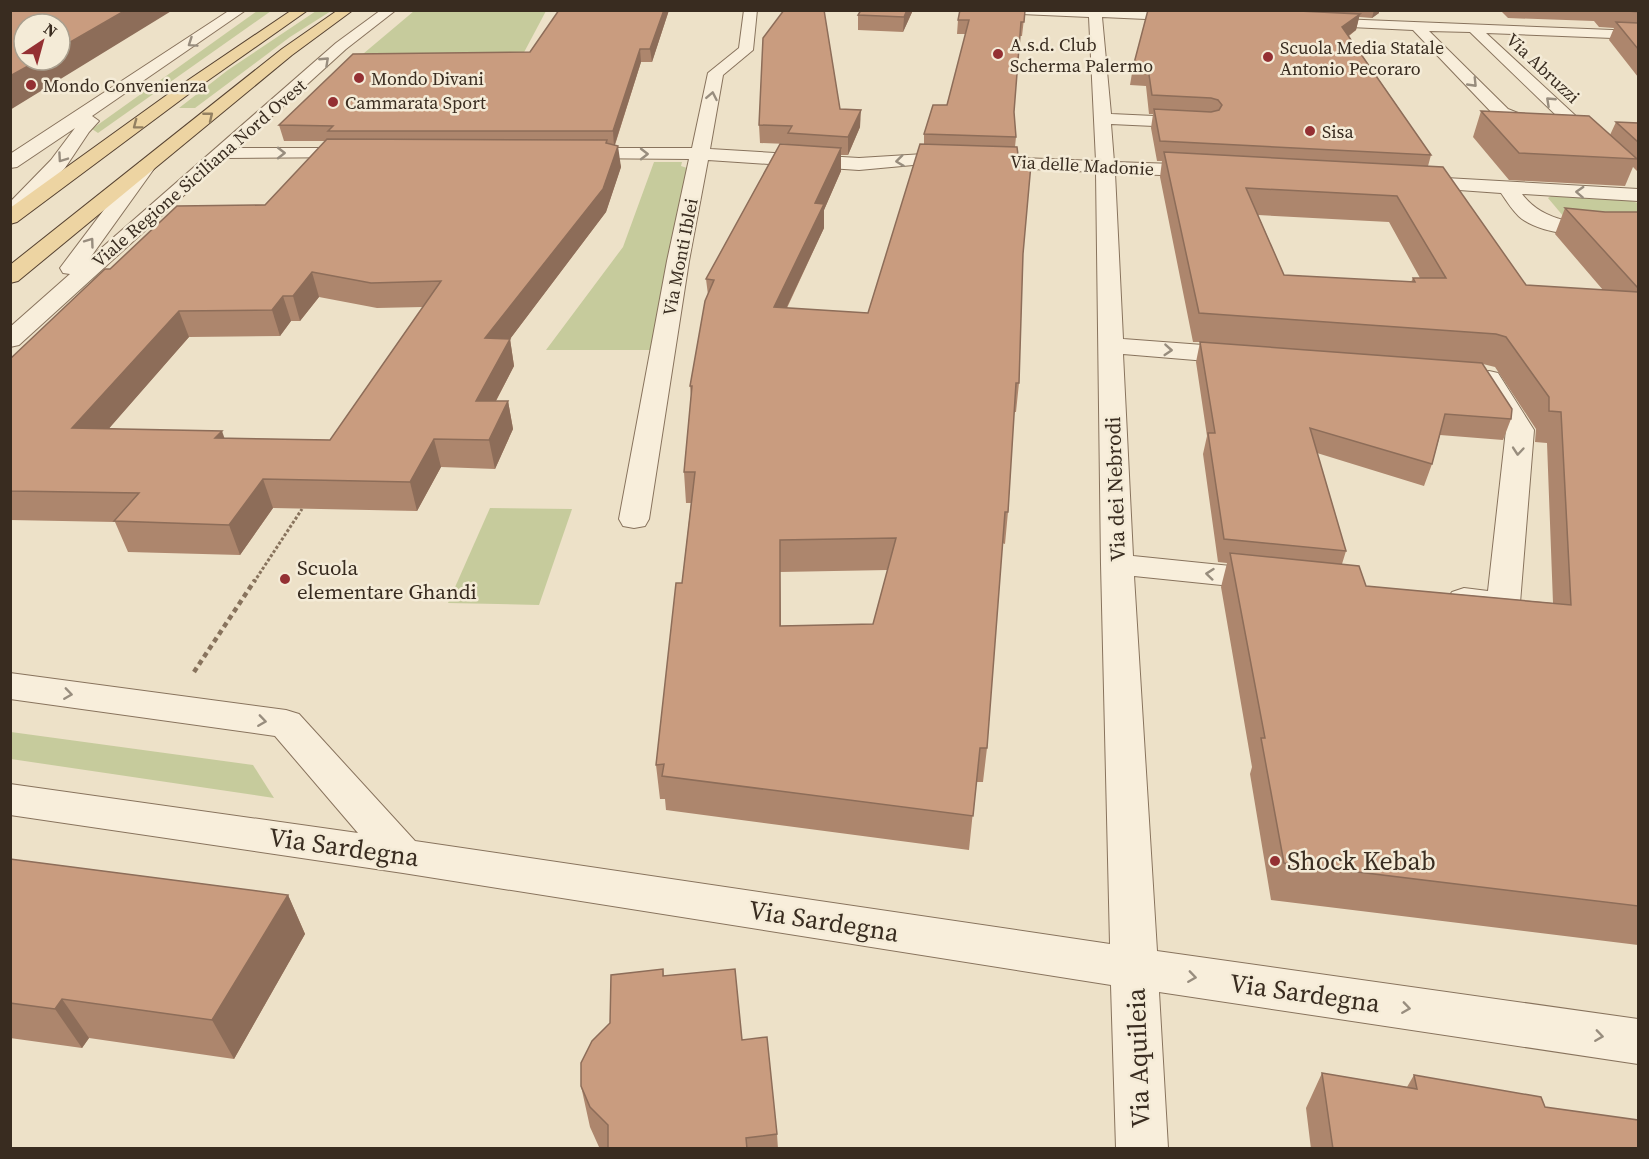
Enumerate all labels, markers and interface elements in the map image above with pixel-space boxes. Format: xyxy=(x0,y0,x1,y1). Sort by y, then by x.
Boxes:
north arrow xyxy=(12,12,72,72)
text: N xyxy=(40,18,62,42)
street label: Via Abruzzi xyxy=(1501,27,1585,109)
place label: A.s.d. Club Scherma Palermo xyxy=(1010,32,1153,78)
place label: Scuola Media Statale Antonio Pecoraro xyxy=(1280,35,1444,81)
one-way arrow xyxy=(187,36,198,47)
marker: A.s.d. Club Scherma Palermo xyxy=(991,47,1005,61)
marker: Scuola Media Statale Antonio Pecoraro xyxy=(1261,50,1275,64)
one-way arrow xyxy=(318,57,329,68)
place label: Mondo Divani xyxy=(371,66,484,91)
marker: Mondo Divani xyxy=(352,71,366,85)
place label: Mondo Convenienza xyxy=(43,73,208,98)
street label: Viale Regione Siciliana Nord Ovest xyxy=(87,73,312,273)
one-way arrow xyxy=(1465,76,1476,87)
marker: Mondo Convenienza xyxy=(24,78,38,92)
place label: Cammarata Sport xyxy=(345,90,486,115)
one-way arrow xyxy=(705,92,718,102)
marker: Cammarata Sport xyxy=(326,95,340,109)
one-way arrow xyxy=(1547,97,1557,108)
one-way arrow xyxy=(202,112,213,123)
one-way arrow xyxy=(132,117,143,128)
place label: Sisa xyxy=(1322,119,1354,144)
marker: Sisa xyxy=(1303,124,1317,138)
one-way arrow xyxy=(276,147,285,159)
one-way arrow xyxy=(639,148,648,160)
street label: Via delle Madonie xyxy=(1009,149,1155,181)
one-way arrow xyxy=(58,152,69,163)
one-way arrow xyxy=(895,154,905,166)
one-way arrow xyxy=(1576,186,1585,199)
street label: Via Monti Iblei xyxy=(656,196,704,318)
one-way arrow xyxy=(83,237,94,248)
one-way arrow xyxy=(1164,344,1173,357)
street label: Via dei Nebrodi xyxy=(1098,416,1132,562)
one-way arrow xyxy=(1512,447,1525,456)
place label: Scuola elementare Ghandi xyxy=(297,553,477,606)
one-way arrow xyxy=(1206,568,1215,581)
marker: Scuola elementare Ghandi xyxy=(278,572,292,586)
one-way arrow xyxy=(64,688,73,700)
one-way arrow xyxy=(257,714,266,726)
street label: Via Sardegna xyxy=(267,819,422,875)
place label: Shock Kebab xyxy=(1287,843,1436,879)
marker: Shock Kebab xyxy=(1268,854,1282,868)
street label: Via Sardegna xyxy=(746,891,902,951)
street label: Via Sardegna xyxy=(1228,965,1383,1021)
one-way arrow xyxy=(1187,970,1196,982)
street label: Via Aquileia xyxy=(1118,987,1158,1129)
one-way arrow xyxy=(1401,1001,1410,1013)
one-way arrow xyxy=(1594,1030,1603,1042)

